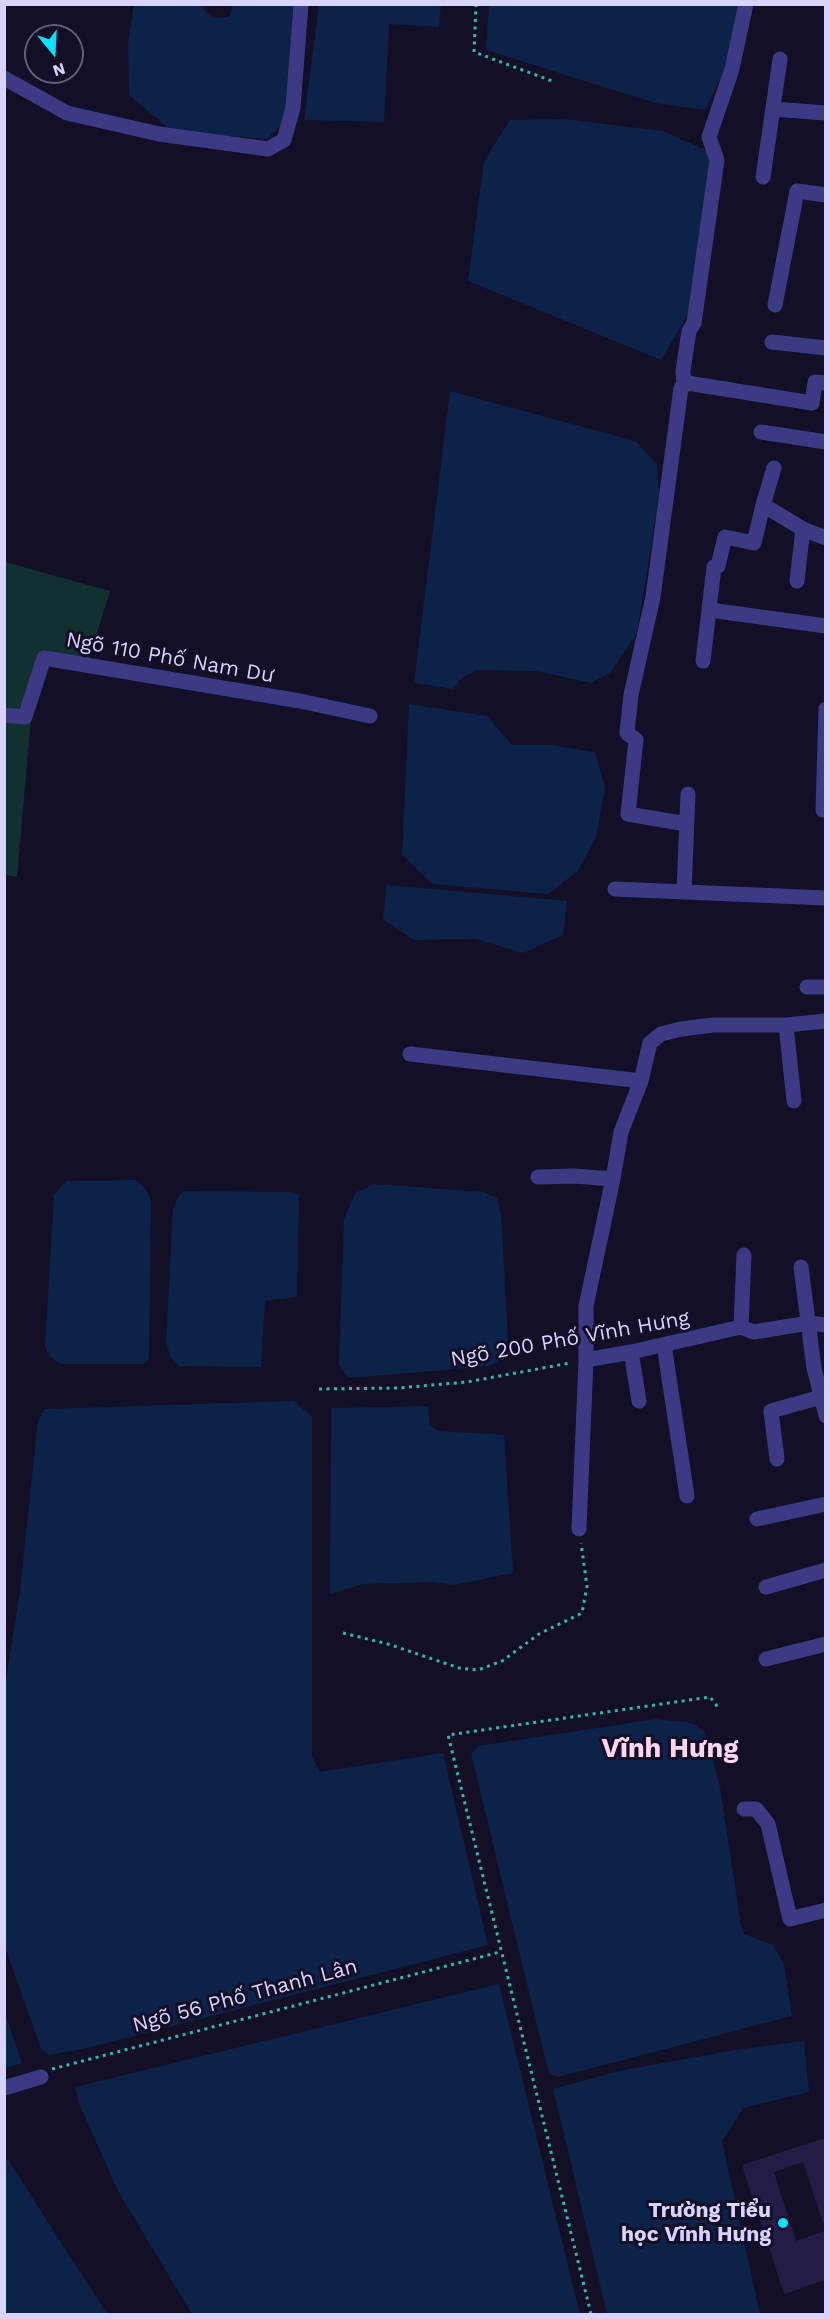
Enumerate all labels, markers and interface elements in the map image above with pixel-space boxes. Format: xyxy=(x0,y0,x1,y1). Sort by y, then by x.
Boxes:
north arrow xyxy=(24,24,84,84)
text: N xyxy=(51,59,68,81)
street label: Ngõ 110 Phố Nam Dư xyxy=(64,627,276,689)
street label: Ngõ 200 Phố Vĩnh Hưng xyxy=(449,1306,691,1372)
district label: Vĩnh Hưng xyxy=(602,1733,738,1765)
street label: Ngõ 56 Phố Thanh Lân xyxy=(130,1954,360,2038)
place label: Trường Tiểu học Vĩnh Hưng xyxy=(621,2198,771,2248)
marker: Trường Tiểu học Vĩnh Hưng xyxy=(776,2216,790,2230)

